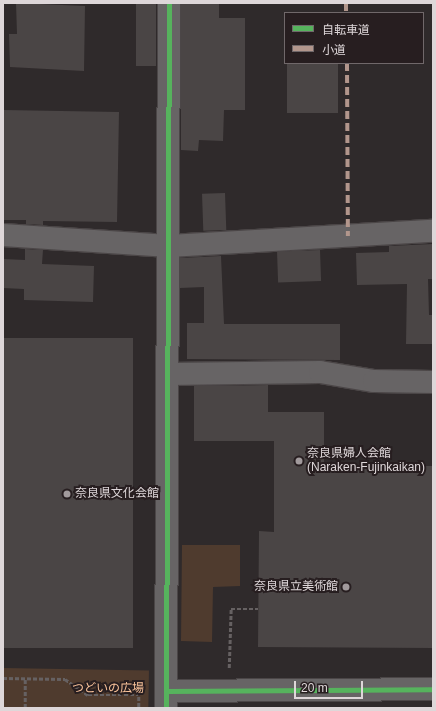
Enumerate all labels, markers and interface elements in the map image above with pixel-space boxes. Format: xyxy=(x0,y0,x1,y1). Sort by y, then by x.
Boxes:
legend xyxy=(284,12,424,64)
text: 自転車道 xyxy=(322,23,370,37)
text: 小道 xyxy=(322,43,346,57)
place label: 奈良県婦人会館 (Naraken-Fujinkaikan) xyxy=(307,447,425,475)
marker: 奈良県婦人会館 (Naraken-Fujinkaikan) xyxy=(294,456,304,466)
place label: 奈良県文化会館 xyxy=(75,487,159,501)
marker: 奈良県文化会館 xyxy=(62,489,72,499)
place label: 奈良県立美術館 xyxy=(254,580,338,594)
marker: 奈良県立美術館 xyxy=(341,582,351,592)
scale bar xyxy=(296,673,365,699)
text: 20 m xyxy=(301,681,328,695)
park label: つどいの広場 xyxy=(72,682,144,696)

